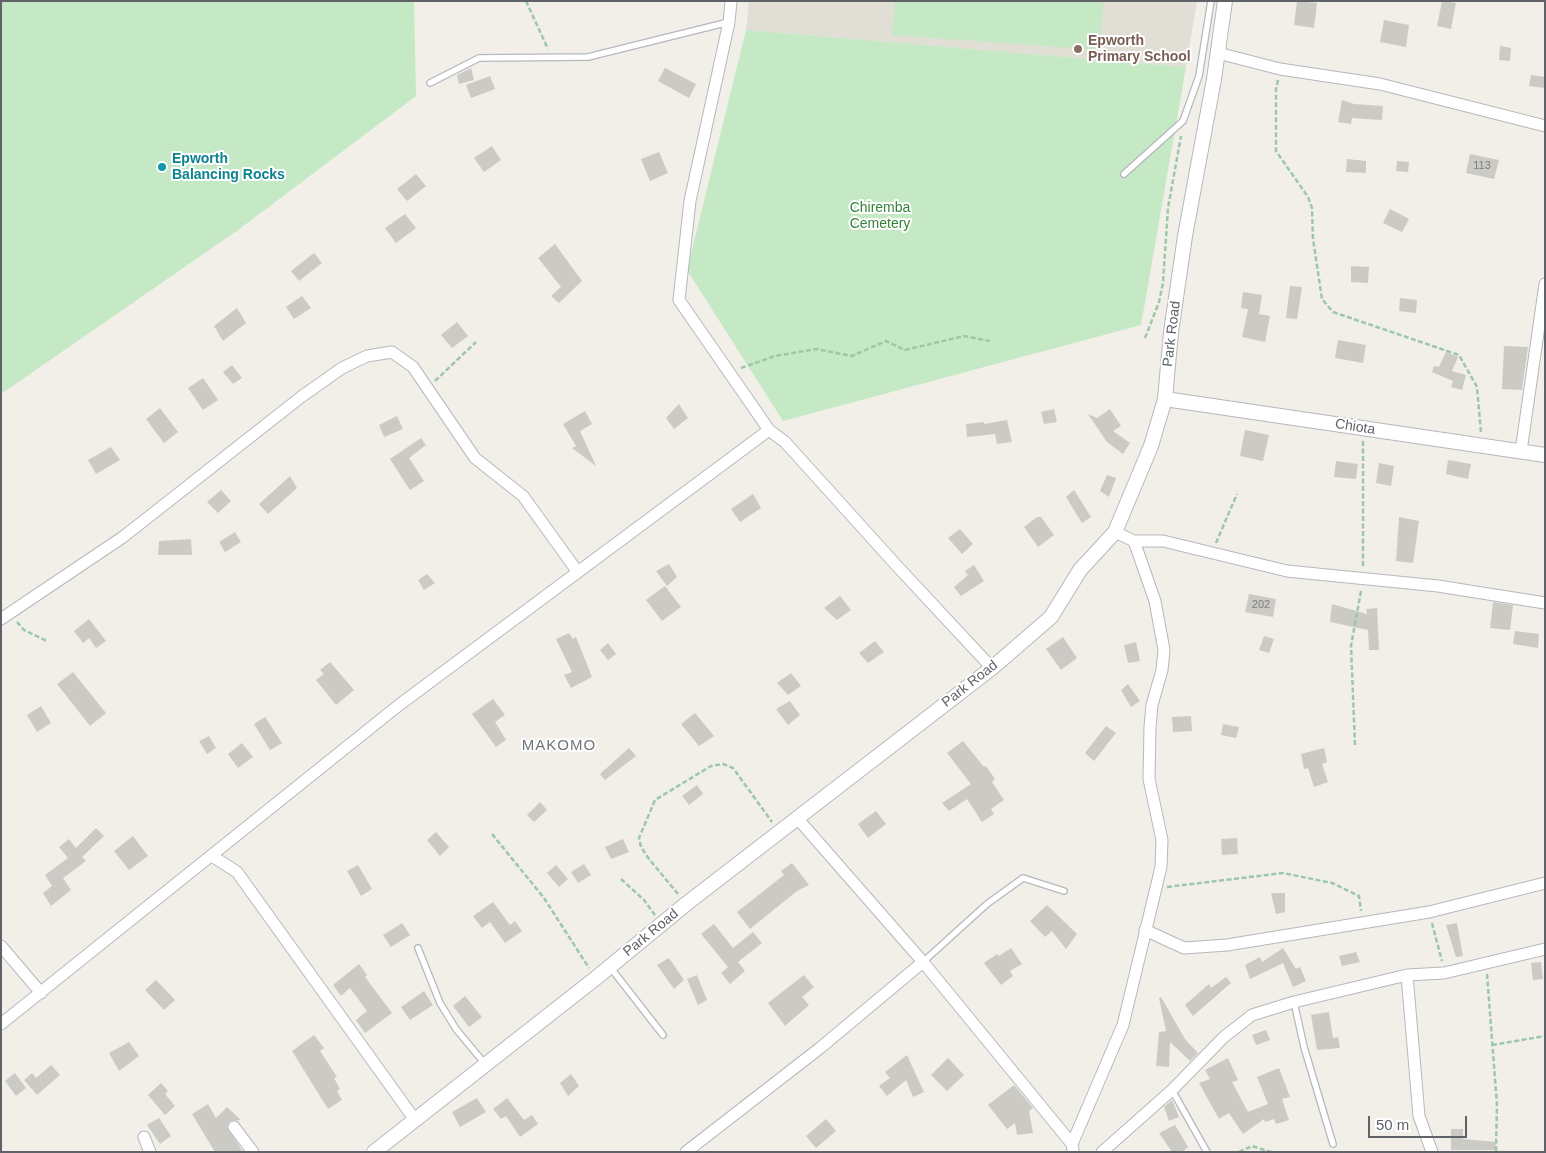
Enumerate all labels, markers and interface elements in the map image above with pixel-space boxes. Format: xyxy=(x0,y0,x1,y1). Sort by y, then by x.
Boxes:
place label: Epworth Primary School xyxy=(1088,33,1191,65)
marker: Epworth Primary School xyxy=(1072,43,1084,55)
place label: Epworth Balancing Rocks xyxy=(172,151,285,184)
house number: 113 xyxy=(1473,159,1491,173)
marker: Epworth Balancing Rocks xyxy=(156,161,168,173)
park label: Chiremba Cemetery xyxy=(850,200,910,232)
street label: Park Road xyxy=(1160,300,1184,368)
street label: Chiota xyxy=(1334,416,1376,438)
house number: 202 xyxy=(1252,598,1270,612)
street label: Park Road xyxy=(939,657,1001,711)
district label: MAKOMO xyxy=(521,737,597,755)
street label: Park Road xyxy=(620,906,682,960)
scale bar xyxy=(1371,1106,1470,1138)
text: 50 m xyxy=(1376,1116,1409,1133)

